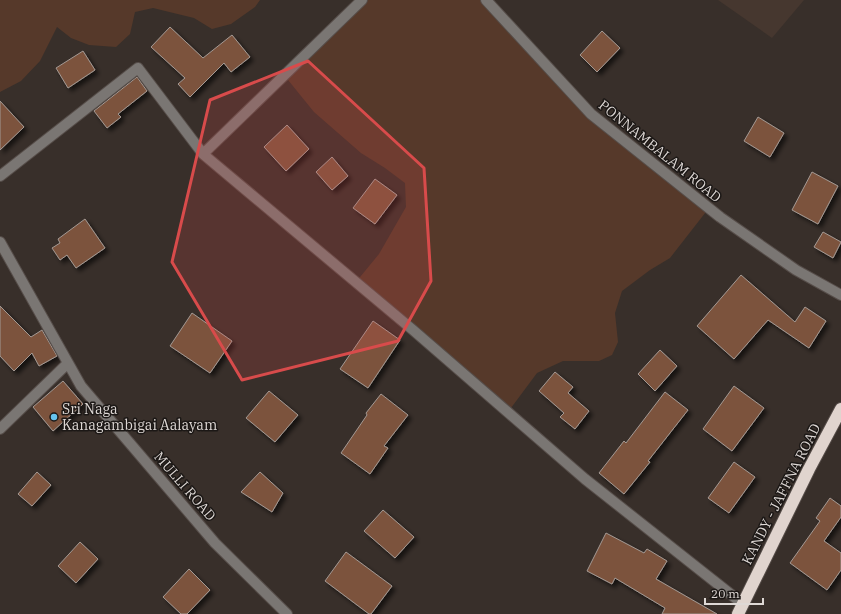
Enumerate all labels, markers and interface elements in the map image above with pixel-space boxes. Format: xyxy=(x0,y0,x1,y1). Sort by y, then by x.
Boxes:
street label: PONNAMBALAM ROAD xyxy=(595,96,725,206)
place label: Sri Naga Kanagambigai Aalayam xyxy=(62,400,217,434)
marker: Sri Naga Kanagambigai Aalayam xyxy=(49,412,59,422)
street label: KANDY - JAFFNA ROAD xyxy=(738,420,824,568)
street label: MULLI ROAD xyxy=(150,448,220,524)
scale bar xyxy=(705,580,763,606)
text: 20 m xyxy=(711,586,740,601)

